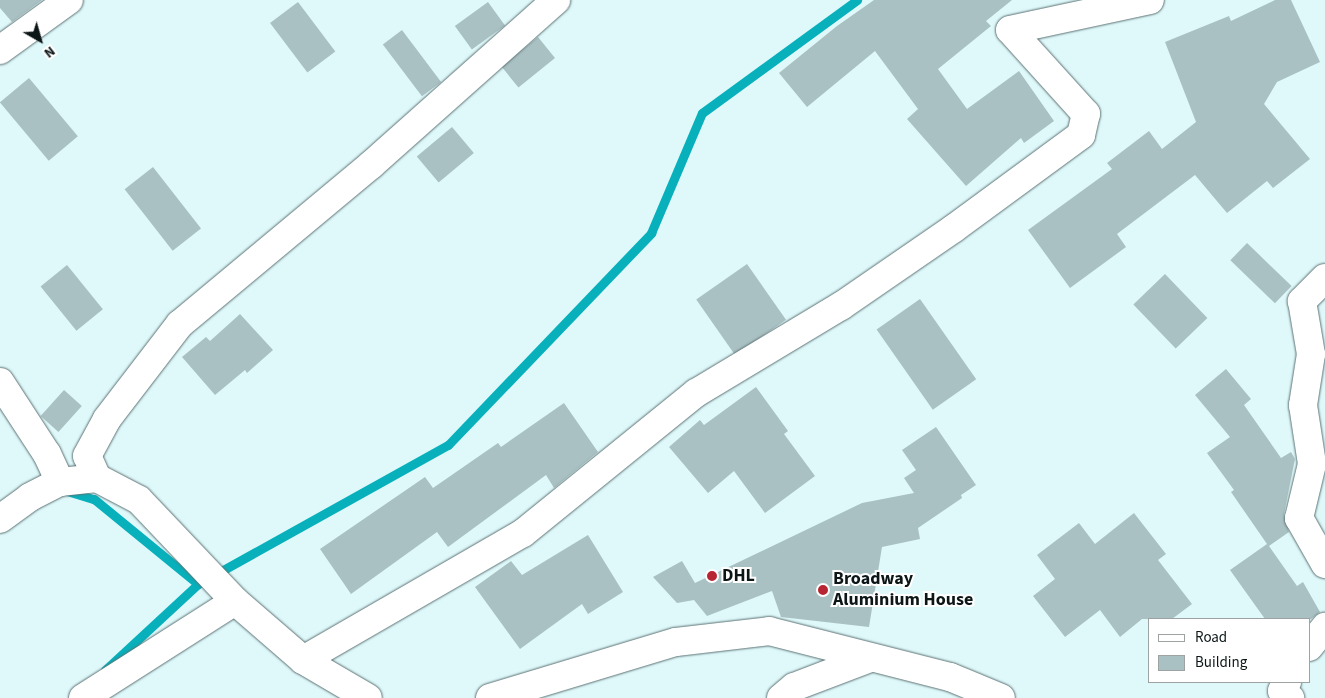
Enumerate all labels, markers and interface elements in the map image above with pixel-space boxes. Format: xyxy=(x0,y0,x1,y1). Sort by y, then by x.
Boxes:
north arrow xyxy=(15,15,65,65)
text: N xyxy=(39,41,59,63)
place label: DHL xyxy=(722,565,755,587)
place label: Broadway Aluminium House xyxy=(833,569,973,612)
marker: DHL xyxy=(706,570,718,582)
marker: Broadway Aluminium House xyxy=(817,584,829,596)
legend xyxy=(1148,618,1310,683)
text: Road xyxy=(1195,627,1227,648)
text: Building xyxy=(1195,652,1247,673)

